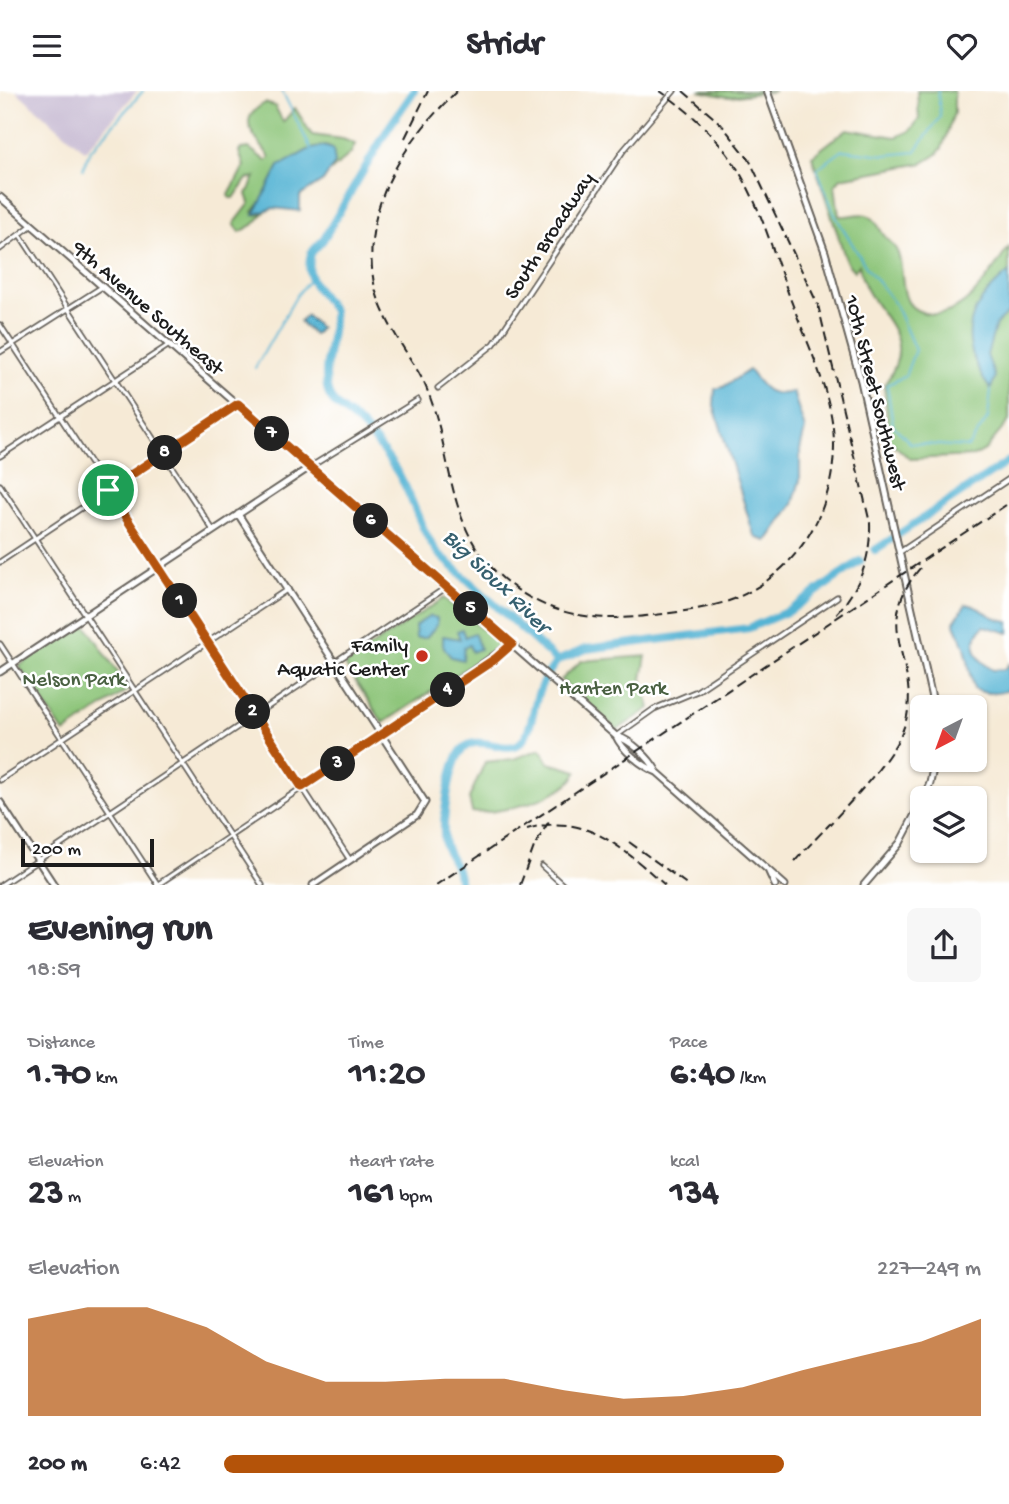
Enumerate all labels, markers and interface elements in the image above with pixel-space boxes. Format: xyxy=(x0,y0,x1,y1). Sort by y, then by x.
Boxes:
icon: menu xyxy=(28,27,66,65)
text: Stridr xyxy=(466,27,543,65)
icon: heart xyxy=(943,27,981,65)
street label: South Broadway xyxy=(501,169,601,305)
street label: 9th Avenue Southeast xyxy=(65,236,229,384)
street label: 10th Street Southwest xyxy=(837,292,911,495)
pin: 7 xyxy=(254,417,290,451)
text: 7 xyxy=(267,422,276,445)
pin: 8 xyxy=(148,435,182,471)
text: 8 xyxy=(159,441,170,464)
pin xyxy=(78,460,138,520)
icon: arrive xyxy=(89,471,127,509)
pin: 6 xyxy=(354,503,388,539)
text: 6 xyxy=(366,509,375,532)
water label: Big Sioux River xyxy=(436,525,558,644)
pin: 1 xyxy=(162,583,198,619)
text: 1 xyxy=(176,589,183,612)
pin: 5 xyxy=(454,591,489,627)
text: 5 xyxy=(466,597,476,620)
place label: Family Aquatic Center xyxy=(277,635,410,684)
marker: Family Aquatic Center xyxy=(414,648,430,664)
park label: Nelson Park xyxy=(23,669,128,694)
pin: 4 xyxy=(430,673,466,707)
text: 4 xyxy=(443,678,452,701)
park label: Hanten Park xyxy=(559,678,670,703)
pin: 2 xyxy=(236,695,270,729)
north arrow xyxy=(910,695,987,772)
map controls xyxy=(910,695,987,863)
text: 2 xyxy=(248,700,257,723)
pin: 3 xyxy=(320,747,356,781)
text: 3 xyxy=(333,752,342,775)
button: layers xyxy=(910,786,987,863)
scale bar xyxy=(21,835,154,867)
text: 200 m xyxy=(32,839,81,862)
button: share xyxy=(907,908,981,982)
text: Evening run xyxy=(28,909,212,953)
text: 18:59 xyxy=(28,957,81,984)
text: Distance xyxy=(28,1032,95,1055)
text: Time xyxy=(349,1032,384,1055)
text: Pace xyxy=(670,1032,707,1055)
text: 1.70 xyxy=(28,1055,91,1096)
text: 11:20 xyxy=(349,1055,425,1096)
text: 6:40 xyxy=(670,1055,735,1096)
text: km xyxy=(91,1067,118,1090)
text: /km xyxy=(735,1067,766,1090)
text: Elevation xyxy=(28,1151,104,1174)
text: Heart rate xyxy=(349,1151,434,1174)
text: kcal xyxy=(670,1151,700,1174)
text: 23 xyxy=(28,1174,63,1215)
text: 161 xyxy=(349,1174,395,1215)
text: 134 xyxy=(670,1174,719,1215)
text: m xyxy=(63,1186,81,1209)
text: bpm xyxy=(395,1186,432,1209)
text: Elevation xyxy=(28,1256,119,1283)
text: 227–249 m xyxy=(877,1256,981,1283)
text: 200 m xyxy=(28,1451,87,1478)
text: 6:42 xyxy=(140,1451,181,1478)

